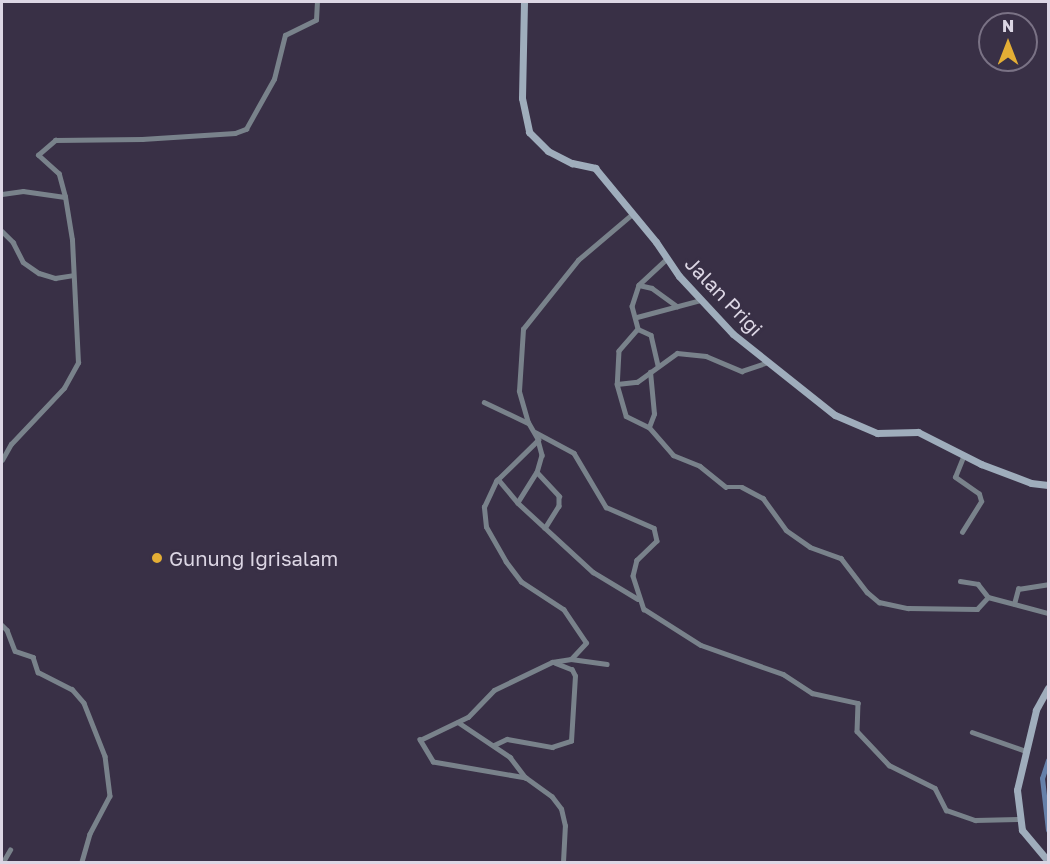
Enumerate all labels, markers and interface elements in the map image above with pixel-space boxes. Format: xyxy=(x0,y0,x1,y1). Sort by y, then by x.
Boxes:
north arrow xyxy=(978,12,1038,72)
text: N xyxy=(1002,16,1014,36)
street label: Jalan Prigi xyxy=(680,251,768,341)
place label: Gunung Igrisalam xyxy=(169,546,338,570)
marker: Gunung Igrisalam xyxy=(150,551,164,565)

